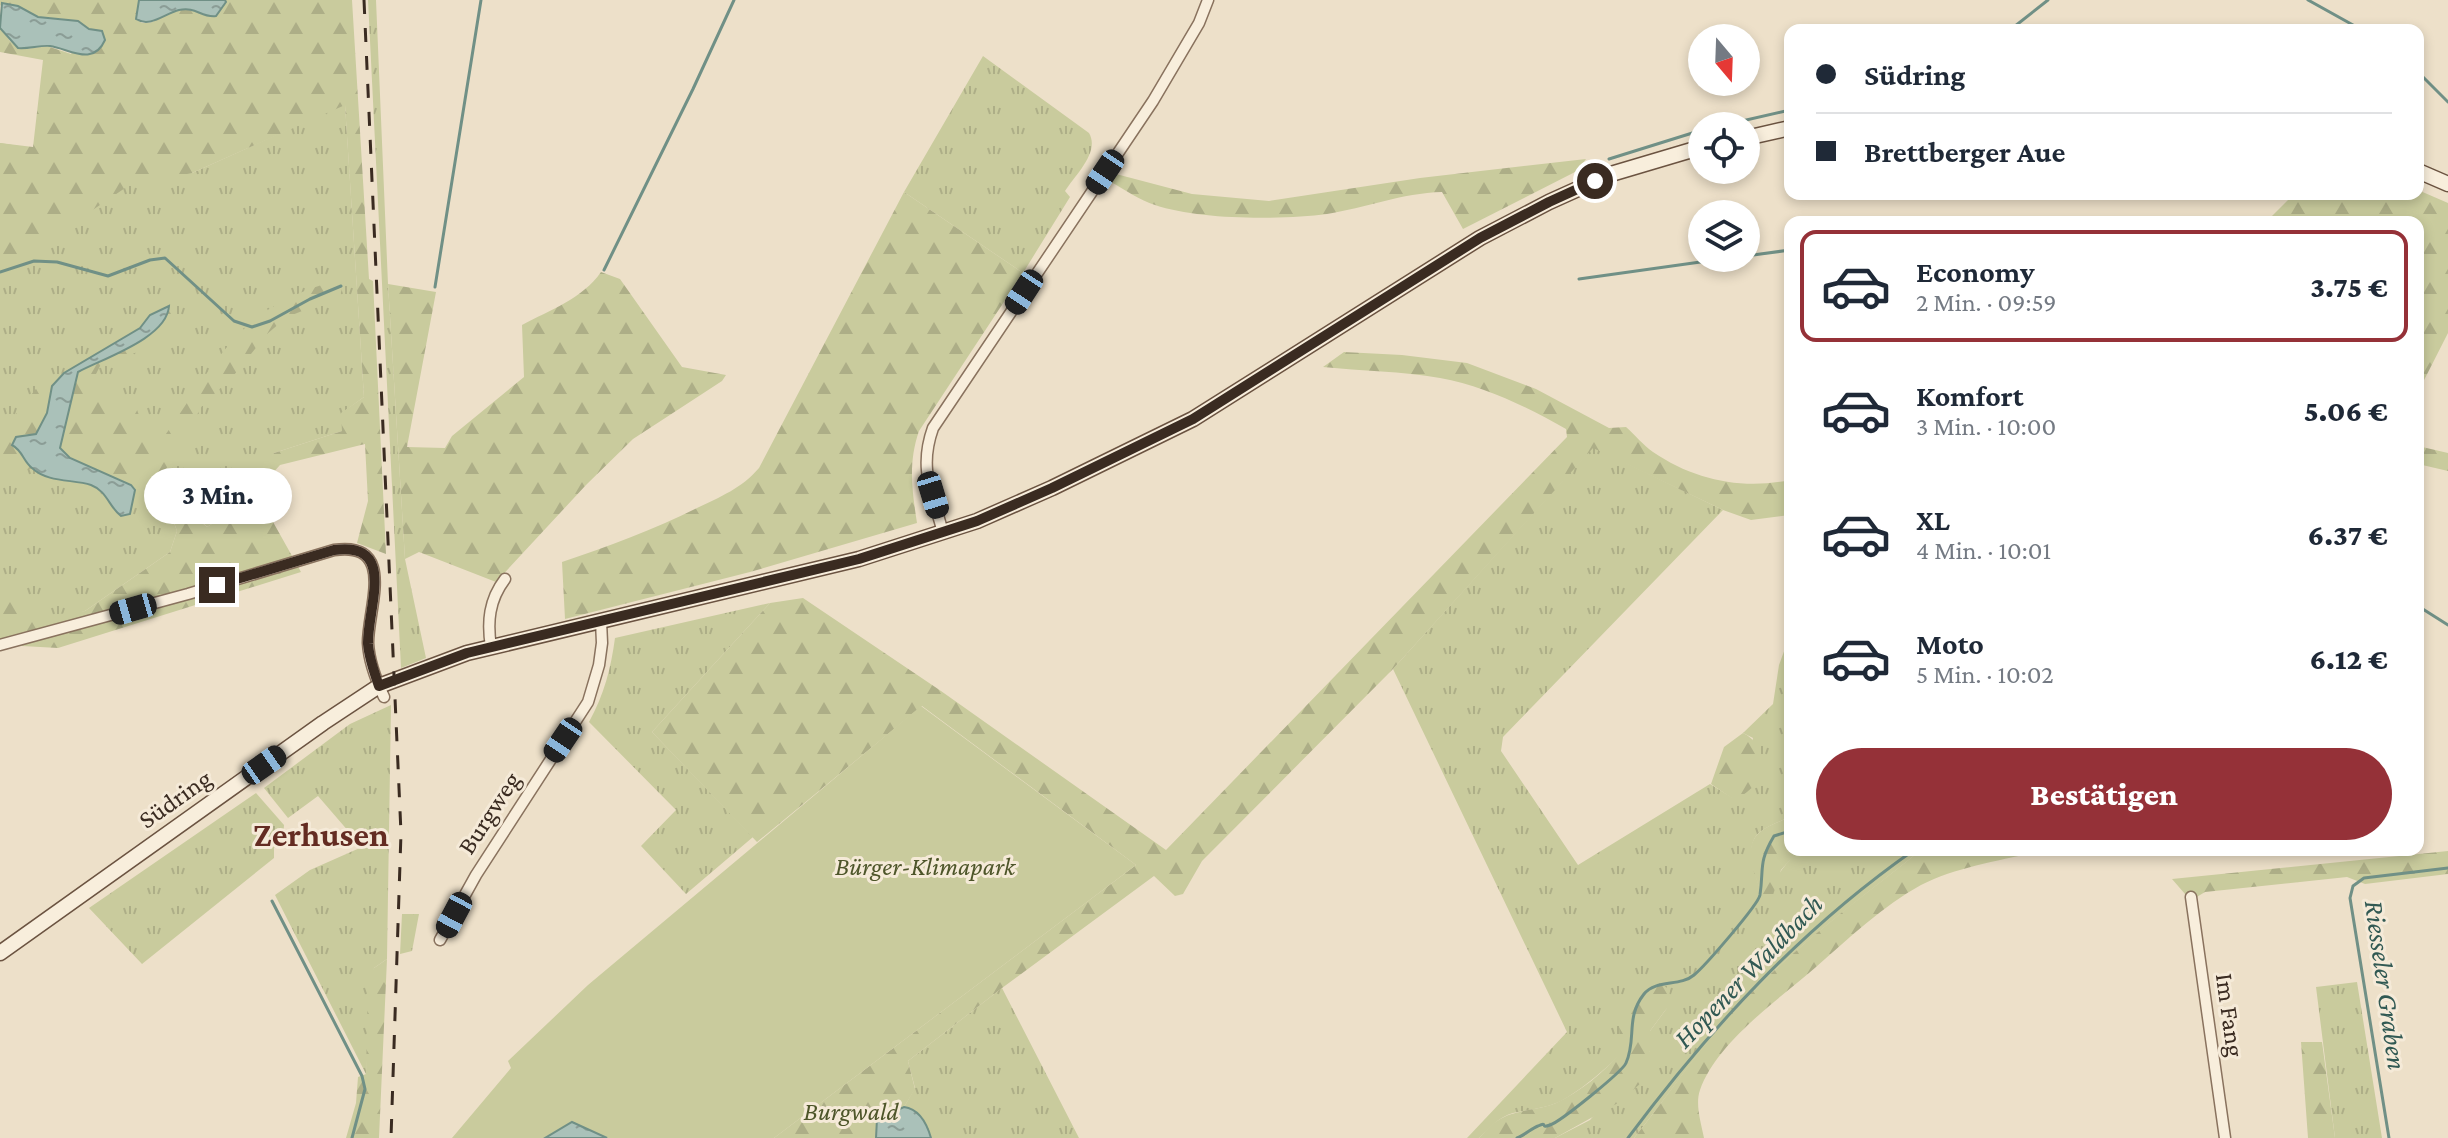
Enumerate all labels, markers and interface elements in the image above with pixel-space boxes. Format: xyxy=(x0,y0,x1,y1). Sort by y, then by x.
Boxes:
north arrow xyxy=(1688,24,1760,96)
map controls xyxy=(1688,24,1760,272)
text: Südring xyxy=(1864,58,1966,91)
button: locate xyxy=(1688,112,1760,184)
text: Brettberger Aue xyxy=(1864,135,2065,168)
car xyxy=(1082,145,1128,199)
route start xyxy=(1577,163,1613,199)
button: layers xyxy=(1688,200,1760,272)
icon: car xyxy=(1820,250,1892,322)
text: Economy xyxy=(1916,255,2035,288)
car xyxy=(1001,265,1047,319)
text: 3.75 € xyxy=(2310,270,2388,303)
text: 2 Min. · 09:59 xyxy=(1916,288,2057,317)
icon: car xyxy=(1820,374,1892,446)
text: Komfort xyxy=(1916,379,2024,412)
text: 5.06 € xyxy=(2304,394,2388,427)
text: 3 Min. · 10:00 xyxy=(1916,412,2056,441)
callout: 3 Min. xyxy=(143,469,291,525)
car xyxy=(915,469,951,521)
text: 3 Min. xyxy=(182,481,254,510)
icon: car xyxy=(1820,498,1892,570)
text: XL xyxy=(1916,503,1950,536)
text: 6.37 € xyxy=(2308,518,2388,551)
text: 4 Min. · 10:01 xyxy=(1916,536,2051,565)
route end xyxy=(199,567,235,603)
car xyxy=(107,591,159,627)
icon: car xyxy=(1820,622,1892,694)
text: Moto xyxy=(1916,627,1984,660)
text: 6.12 € xyxy=(2309,642,2388,675)
text: 5 Min. · 10:02 xyxy=(1916,660,2054,689)
car xyxy=(540,713,586,767)
car xyxy=(237,741,291,789)
button: Bestätigen xyxy=(1816,748,2392,840)
street label: Südring xyxy=(133,763,217,834)
street label: Burgweg xyxy=(452,766,527,860)
district label: Zerhusen xyxy=(253,816,389,853)
park label: Bürger-Klimapark xyxy=(835,852,1017,881)
car xyxy=(432,888,476,942)
water label: Hopener Waldbach xyxy=(1667,888,1829,1054)
water label: Riesseler Graben xyxy=(2359,898,2413,1072)
street label: Im Fang xyxy=(2210,971,2250,1059)
park label: Burgwald xyxy=(804,1097,899,1126)

